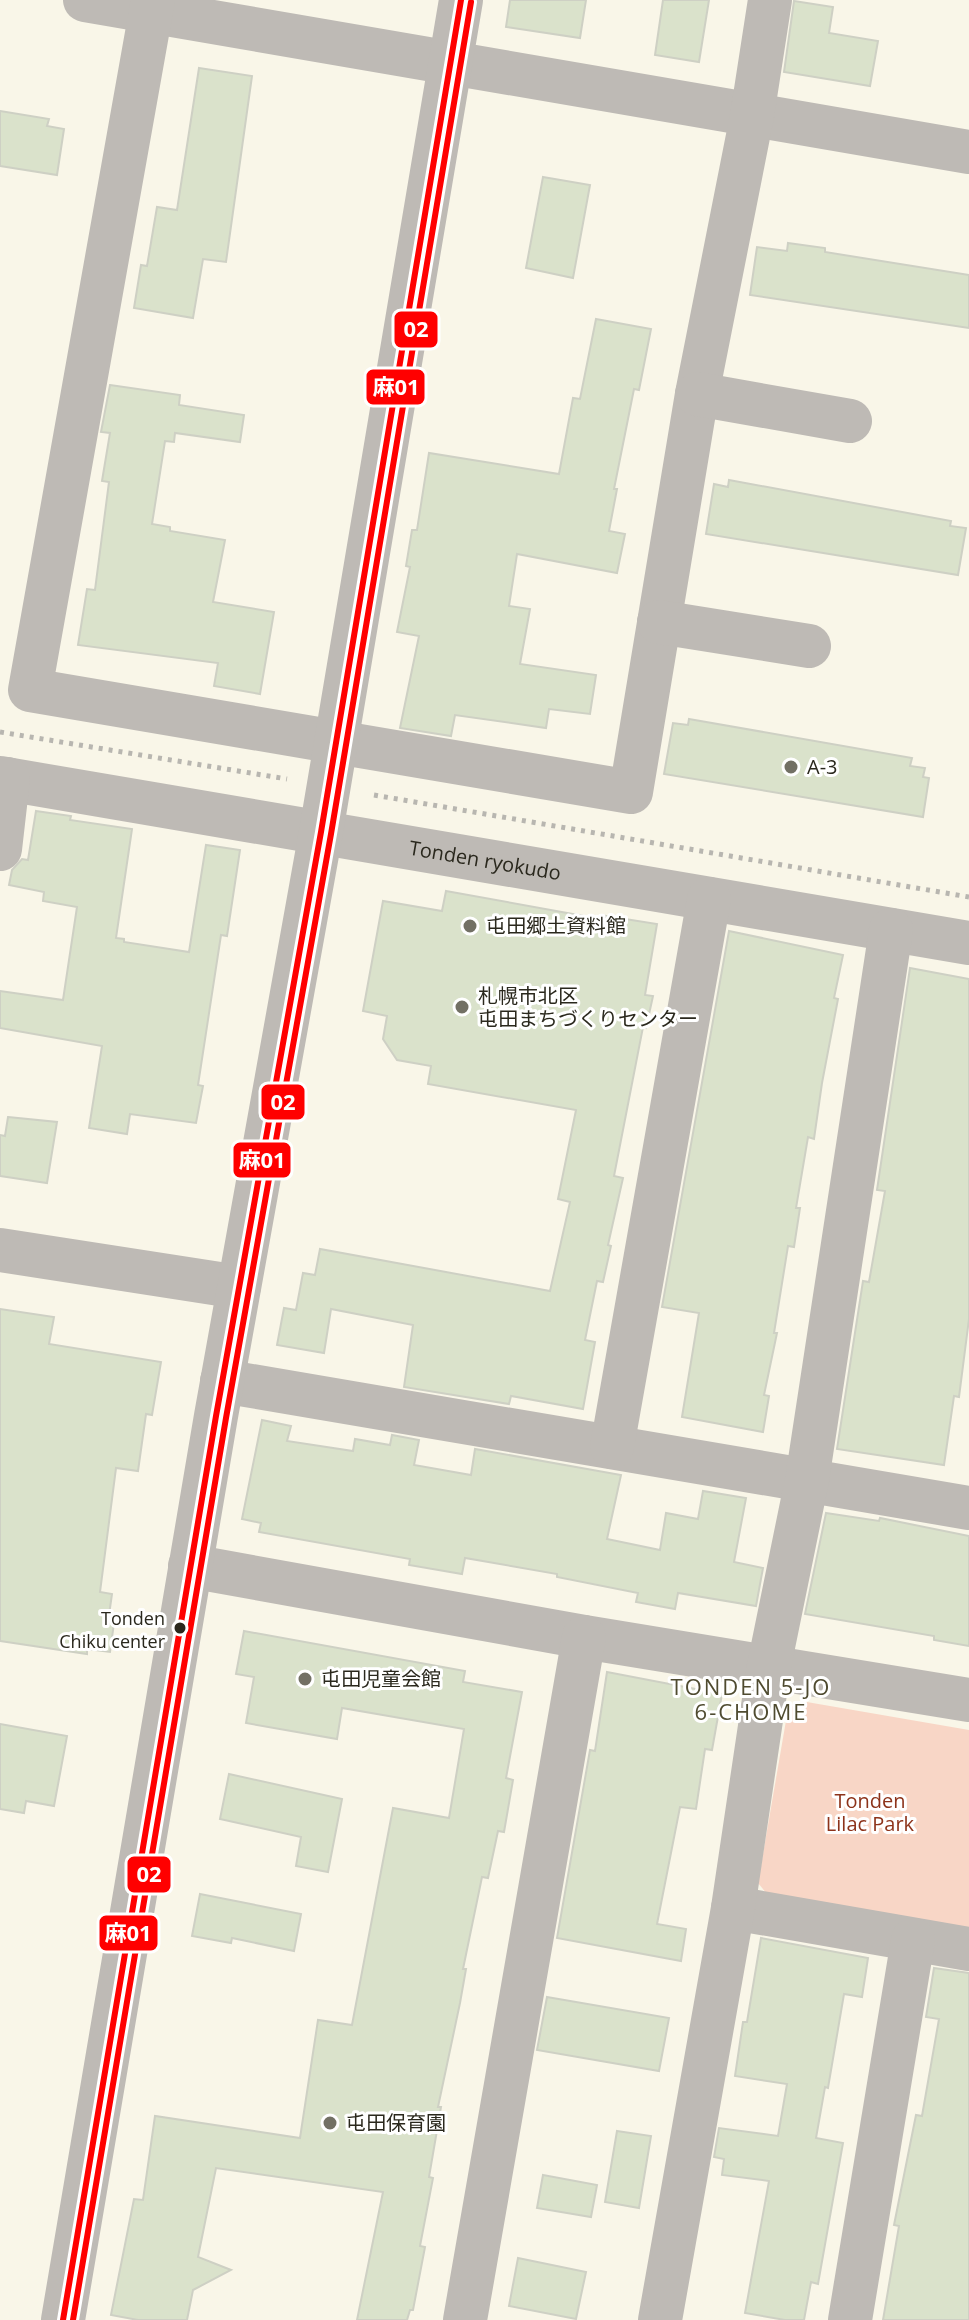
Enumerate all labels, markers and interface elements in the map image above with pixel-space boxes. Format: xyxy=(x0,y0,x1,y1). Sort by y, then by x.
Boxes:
line badge: 02 xyxy=(393,310,439,349)
text: 02 xyxy=(403,313,429,343)
line badge: 麻01 xyxy=(365,368,426,406)
text: 麻01 xyxy=(372,371,420,401)
place label: A-3 xyxy=(807,753,838,780)
marker: A-3 xyxy=(782,758,800,776)
street label: Tonden ryokudo xyxy=(407,834,563,886)
place label: 屯田郷土資料館 xyxy=(486,912,626,939)
marker: 屯田郷土資料館 xyxy=(461,917,479,935)
place label: 札幌市北区 屯田まちづくりセンター xyxy=(478,982,698,1032)
marker: 札幌市北区 屯田まちづくりセンター xyxy=(453,998,471,1016)
line badge: 02 xyxy=(260,1083,306,1121)
text: 02 xyxy=(270,1086,296,1116)
line badge: 麻01 xyxy=(232,1141,292,1179)
text: 麻01 xyxy=(238,1144,286,1174)
place label: Tonden Chiku center xyxy=(59,1606,166,1653)
marker: Tonden Chiku center xyxy=(172,1620,188,1636)
place label: 屯田児童会館 xyxy=(321,1665,441,1692)
marker: 屯田児童会館 xyxy=(296,1670,314,1688)
district label: TONDEN 5-JO 6-CHOME xyxy=(671,1671,831,1726)
park label: Tonden Lilac Park xyxy=(826,1787,915,1837)
line badge: 02 xyxy=(126,1855,172,1894)
text: 02 xyxy=(136,1858,162,1888)
line badge: 麻01 xyxy=(98,1914,159,1952)
text: 麻01 xyxy=(104,1917,152,1947)
place label: 屯田保育園 xyxy=(346,2109,446,2136)
marker: 屯田保育園 xyxy=(321,2114,339,2132)

